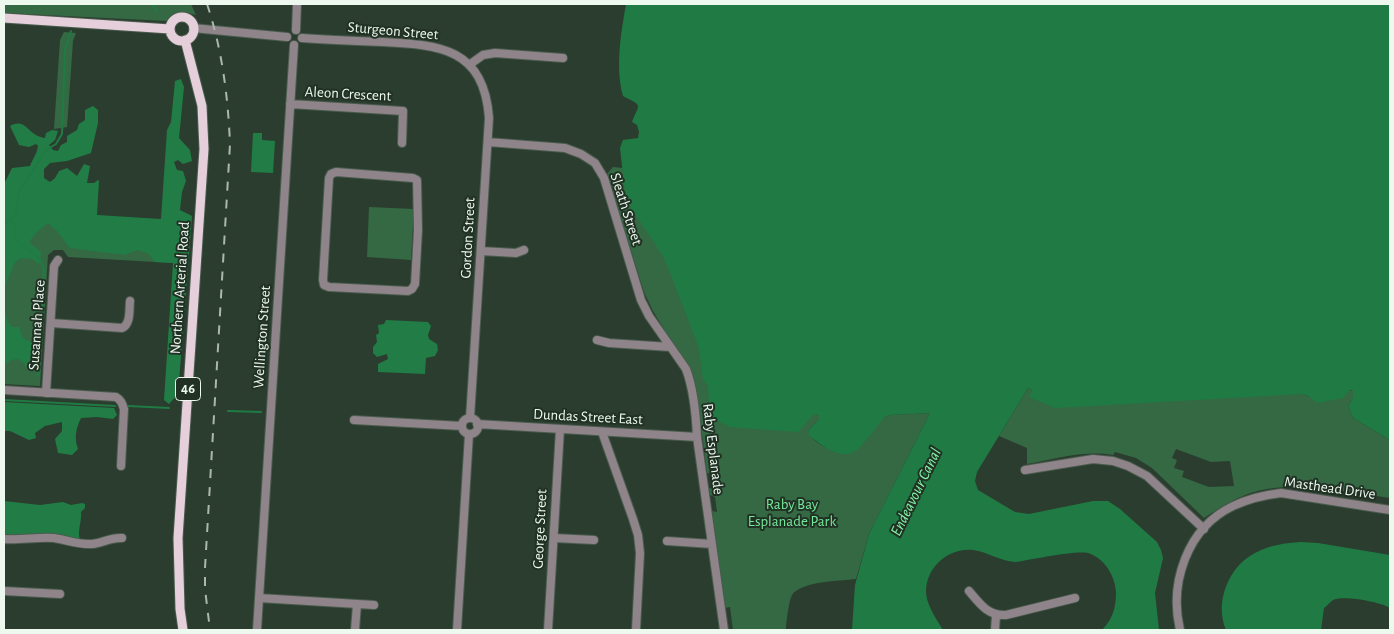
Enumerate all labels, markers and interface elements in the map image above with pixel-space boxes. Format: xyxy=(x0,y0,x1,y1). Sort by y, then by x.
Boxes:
street label: Sturgeon Street xyxy=(347,18,439,44)
street label: Aleon Crescent xyxy=(304,83,392,105)
street label: Sleath Street xyxy=(606,171,646,247)
street label: Gordon Street xyxy=(457,197,479,279)
street label: Northern Arterial Road xyxy=(166,221,194,355)
street label: Susannah Place xyxy=(25,279,49,371)
street label: Wellington Street xyxy=(249,285,275,389)
road number: 46 xyxy=(176,378,200,400)
street label: Raby Esplanade xyxy=(698,402,728,496)
street label: Dundas Street East xyxy=(533,405,643,429)
water label: Endeavour Canal xyxy=(886,445,946,539)
street label: Masthead Drive xyxy=(1283,473,1377,503)
street label: George Street xyxy=(529,489,551,569)
park label: Raby Bay Esplanade Park xyxy=(748,495,836,530)

